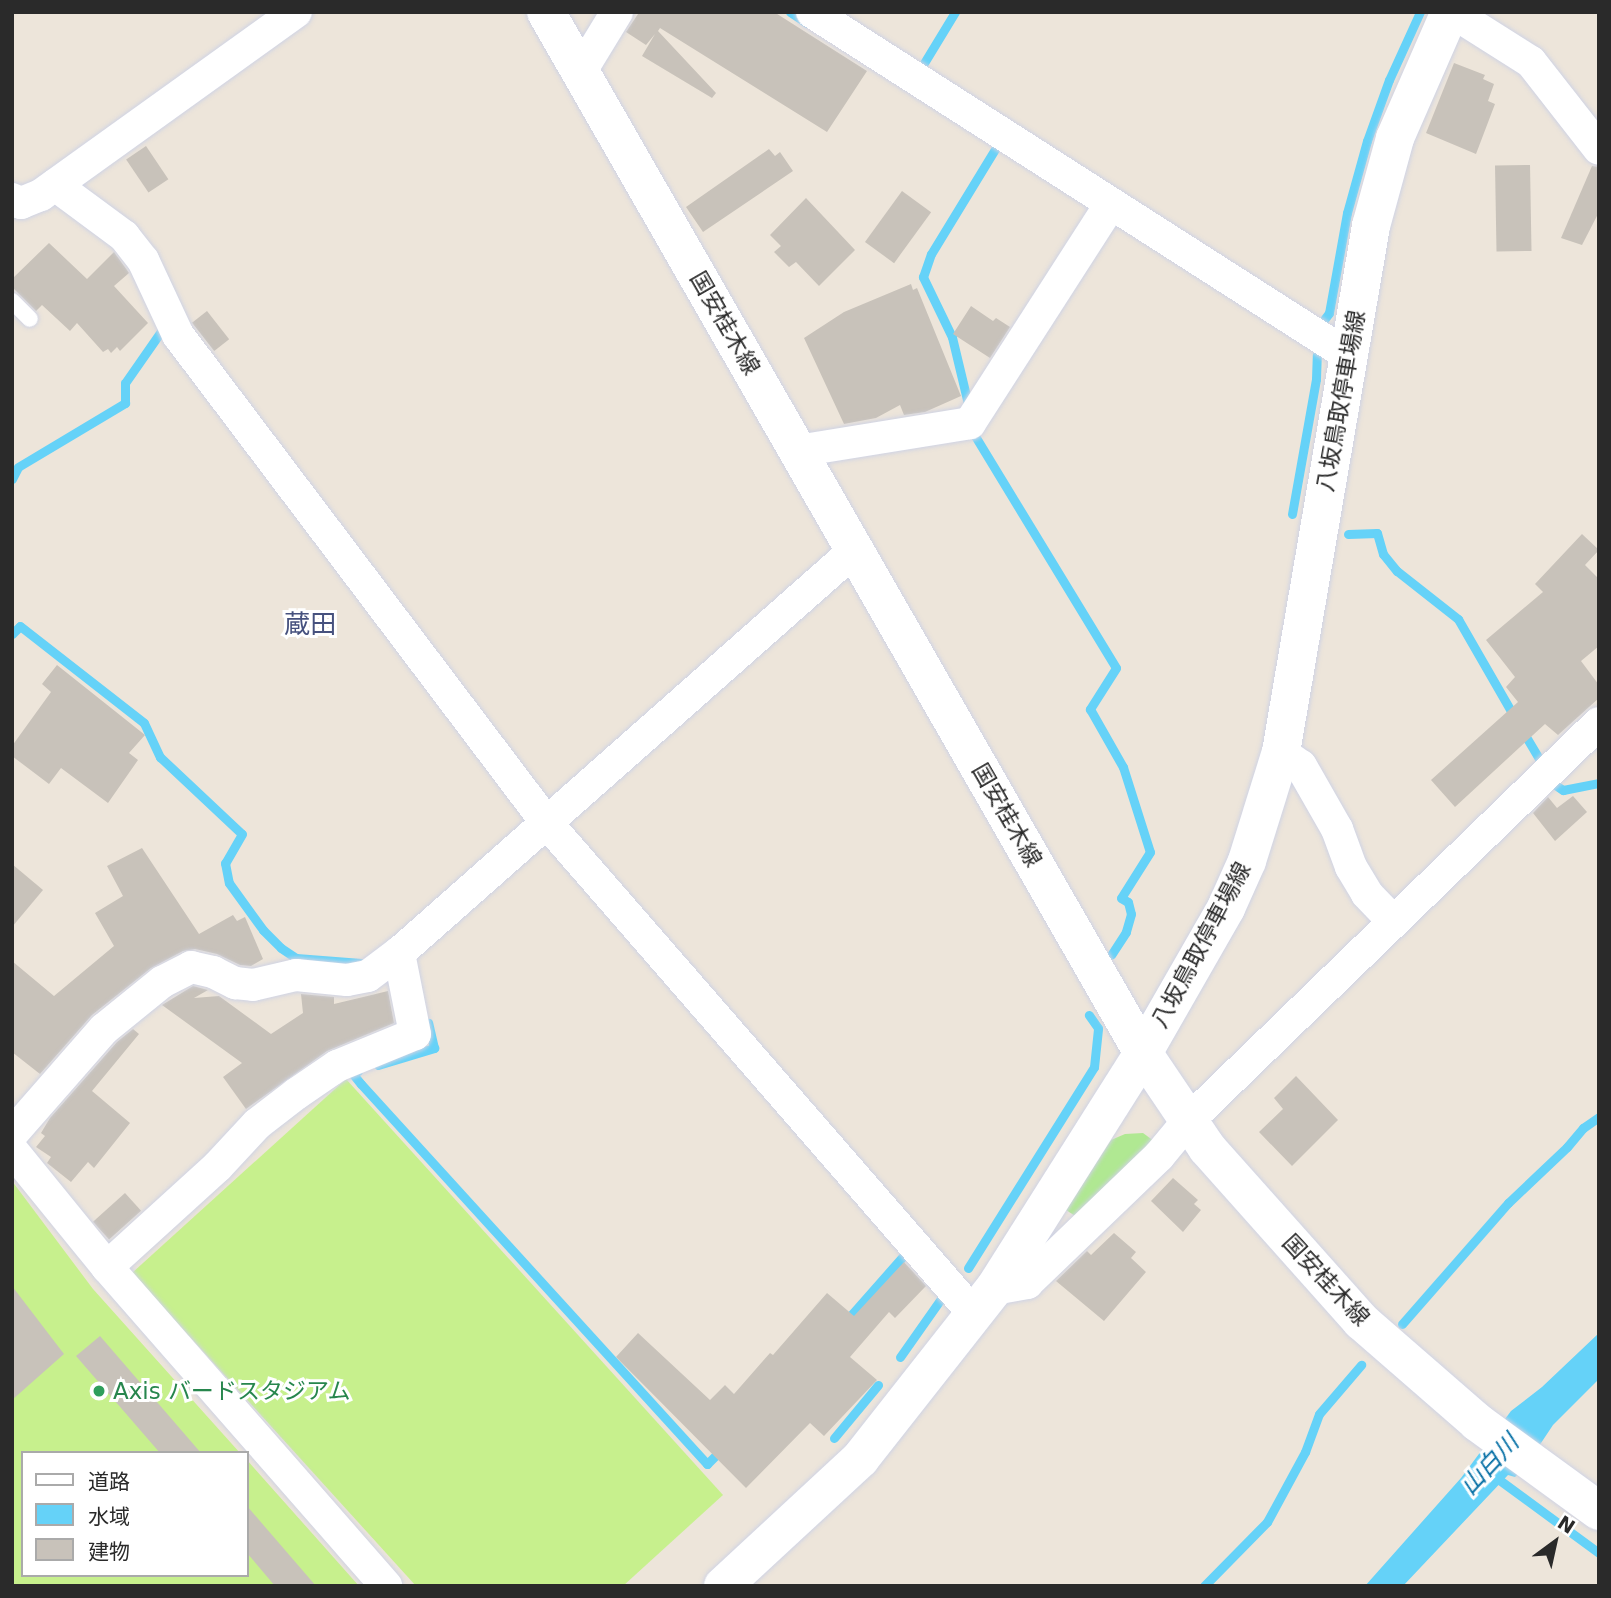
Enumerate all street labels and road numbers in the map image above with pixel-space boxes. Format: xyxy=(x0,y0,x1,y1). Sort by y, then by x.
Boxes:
street label: 国安桂木線 xyxy=(684,266,766,380)
street label: 八坂鳥取停車場線 xyxy=(1311,308,1371,494)
street label: 国安桂木線 xyxy=(966,758,1048,872)
street label: 八坂鳥取停車場線 xyxy=(1146,857,1256,1033)
street label: 国安桂木線 xyxy=(1277,1229,1375,1331)

